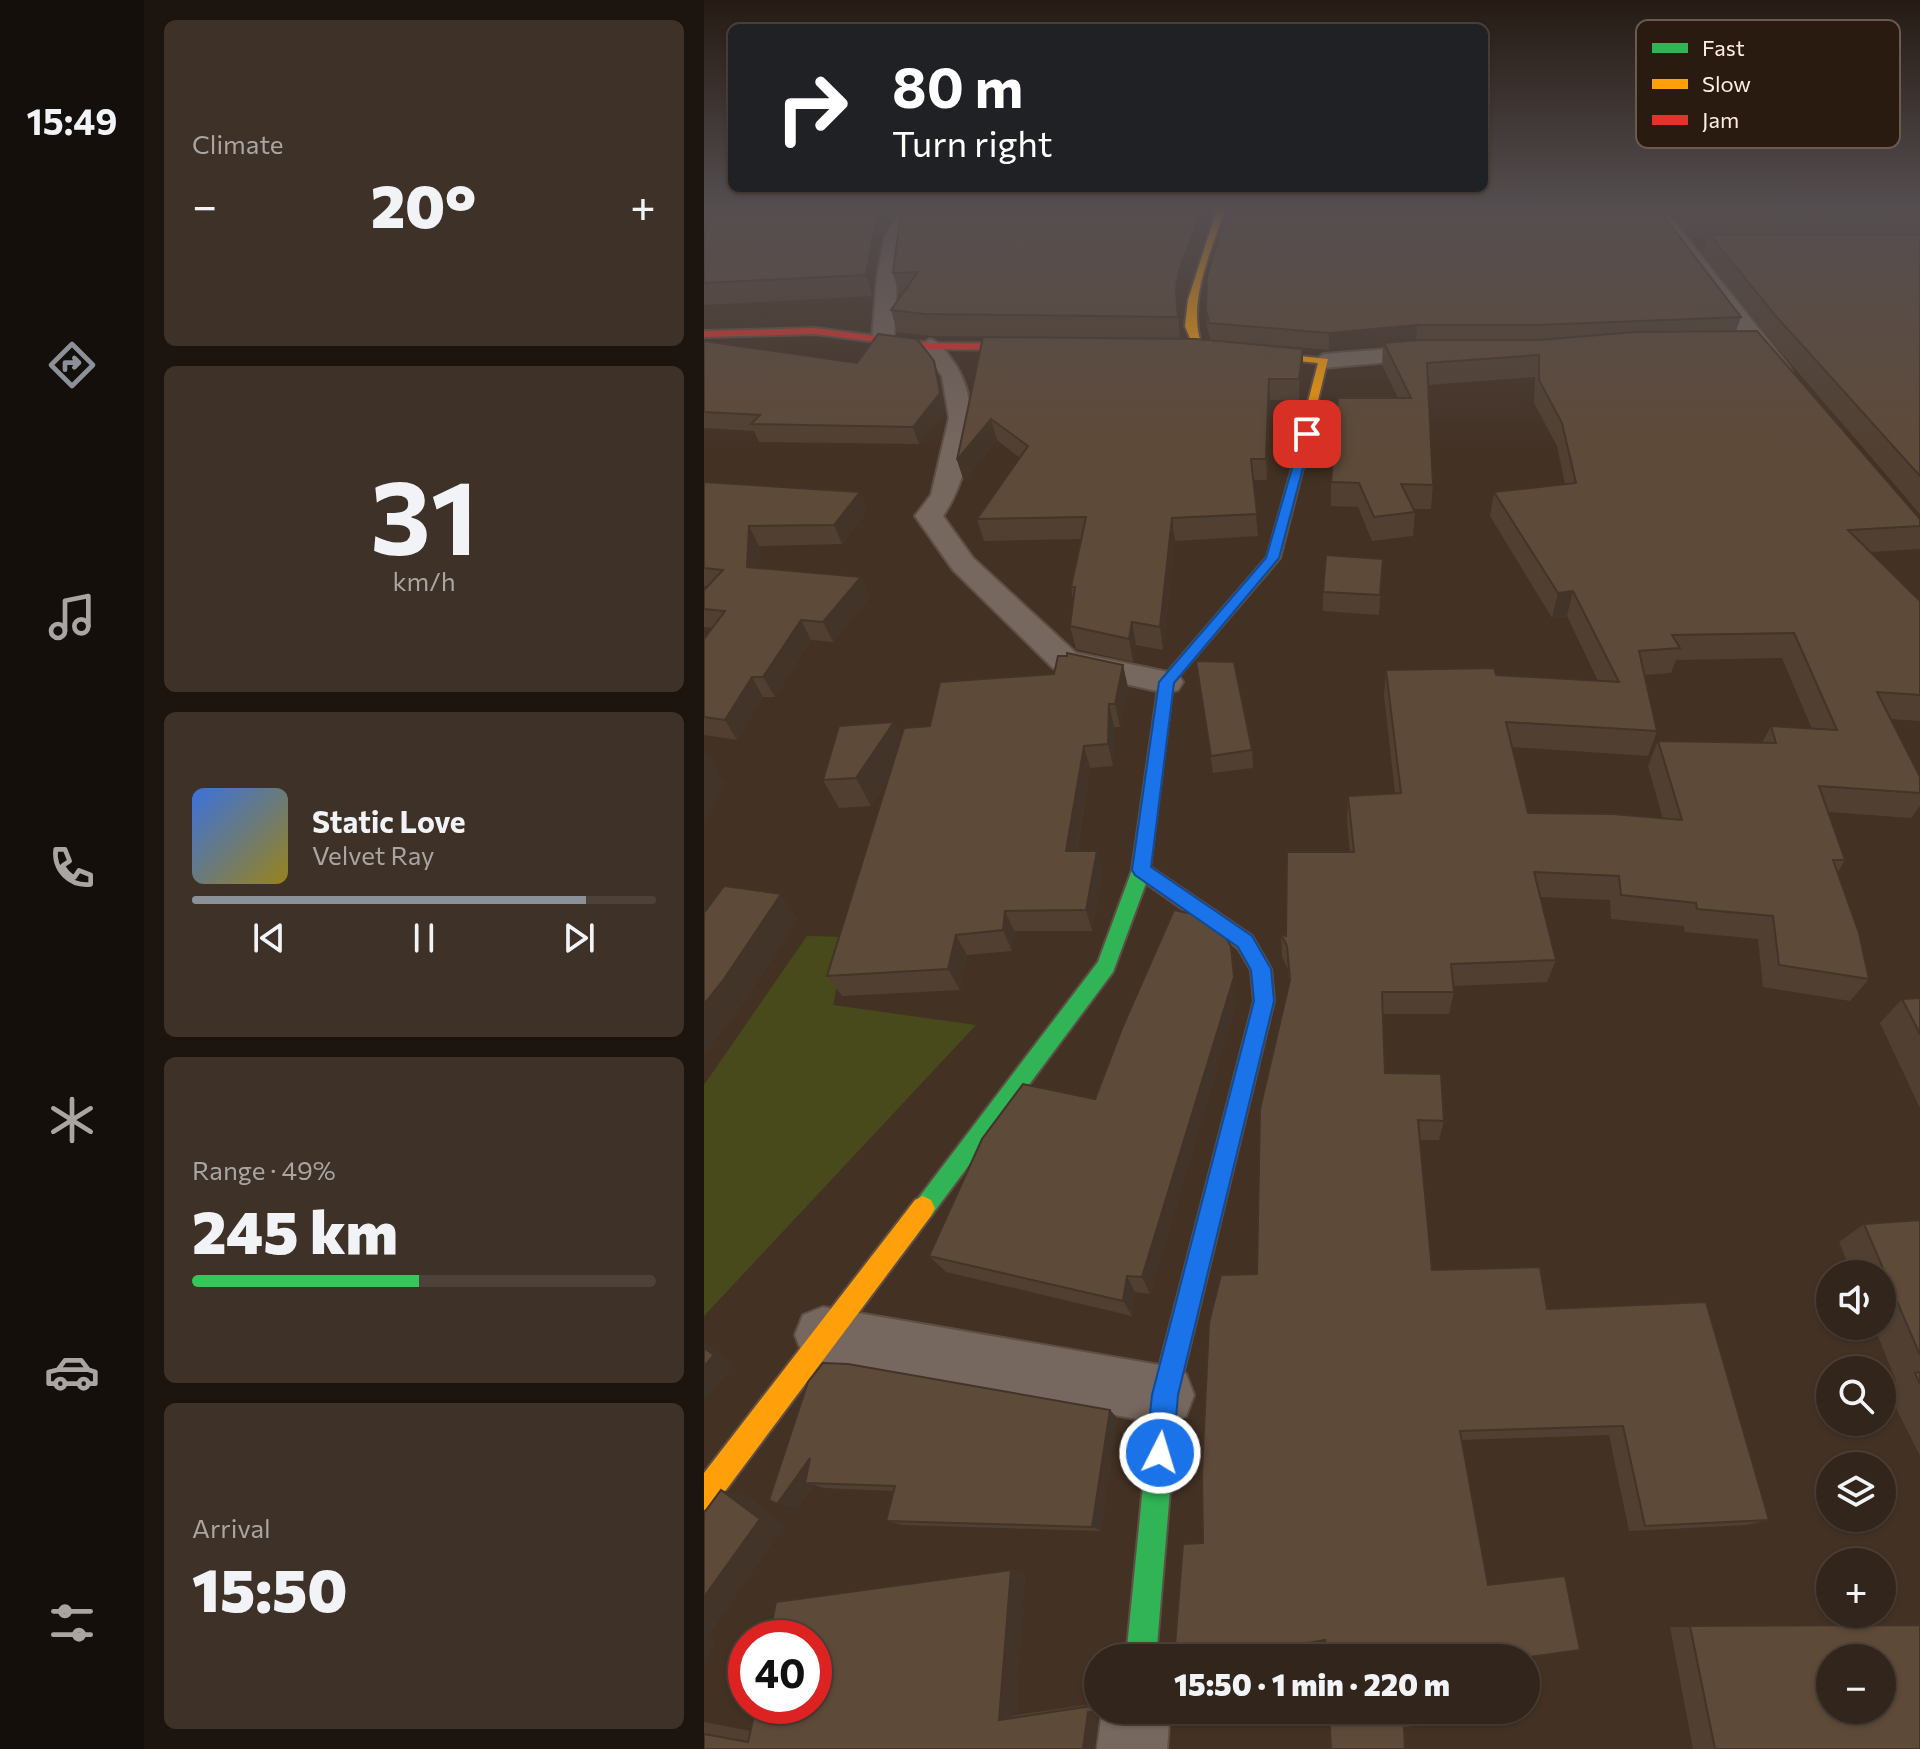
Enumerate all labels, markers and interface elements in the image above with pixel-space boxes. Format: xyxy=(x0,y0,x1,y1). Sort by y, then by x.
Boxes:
legend xyxy=(1636,20,1900,148)
text: Fast xyxy=(1702,34,1745,61)
text: 80 m xyxy=(892,51,1023,120)
icon: right xyxy=(760,56,864,160)
text: Slow xyxy=(1702,70,1751,97)
text: 15:49 xyxy=(26,98,118,142)
text: Jam xyxy=(1702,106,1739,133)
text: Turn right xyxy=(892,120,1053,164)
text: Climate xyxy=(192,128,284,159)
text: 20° xyxy=(371,167,476,240)
text: − xyxy=(192,177,217,231)
text: + xyxy=(630,177,656,231)
icon: directions xyxy=(44,337,100,393)
pin xyxy=(1273,400,1341,468)
icon: arrive xyxy=(1285,412,1329,456)
text: 31 xyxy=(370,449,478,576)
text: km/h xyxy=(392,565,456,596)
icon: music xyxy=(44,589,100,645)
text: Static Love xyxy=(312,802,466,839)
text: Velvet Ray xyxy=(312,839,435,870)
icon: phone xyxy=(44,840,100,896)
icon: previous xyxy=(247,916,291,960)
icon: pause xyxy=(402,916,446,960)
icon: next xyxy=(557,916,601,960)
icon: climate xyxy=(44,1092,100,1148)
text: Range · 49% xyxy=(192,1154,336,1185)
text: 245 km xyxy=(192,1193,398,1266)
map controls xyxy=(1816,1260,1896,1724)
button: sound xyxy=(1816,1260,1896,1340)
icon: car xyxy=(44,1344,100,1400)
button: search xyxy=(1816,1356,1896,1436)
position arrow xyxy=(1118,1411,1202,1495)
button: layers xyxy=(1816,1452,1896,1532)
text: Arrival xyxy=(192,1512,271,1543)
button: + xyxy=(1816,1548,1896,1628)
text: 15:50 xyxy=(192,1551,348,1624)
icon: filters xyxy=(44,1595,100,1651)
speed limit sign: 40 xyxy=(728,1620,832,1724)
button: − xyxy=(1816,1644,1896,1724)
text: 15:50 · 1 min · 220 m xyxy=(1174,1665,1450,1702)

